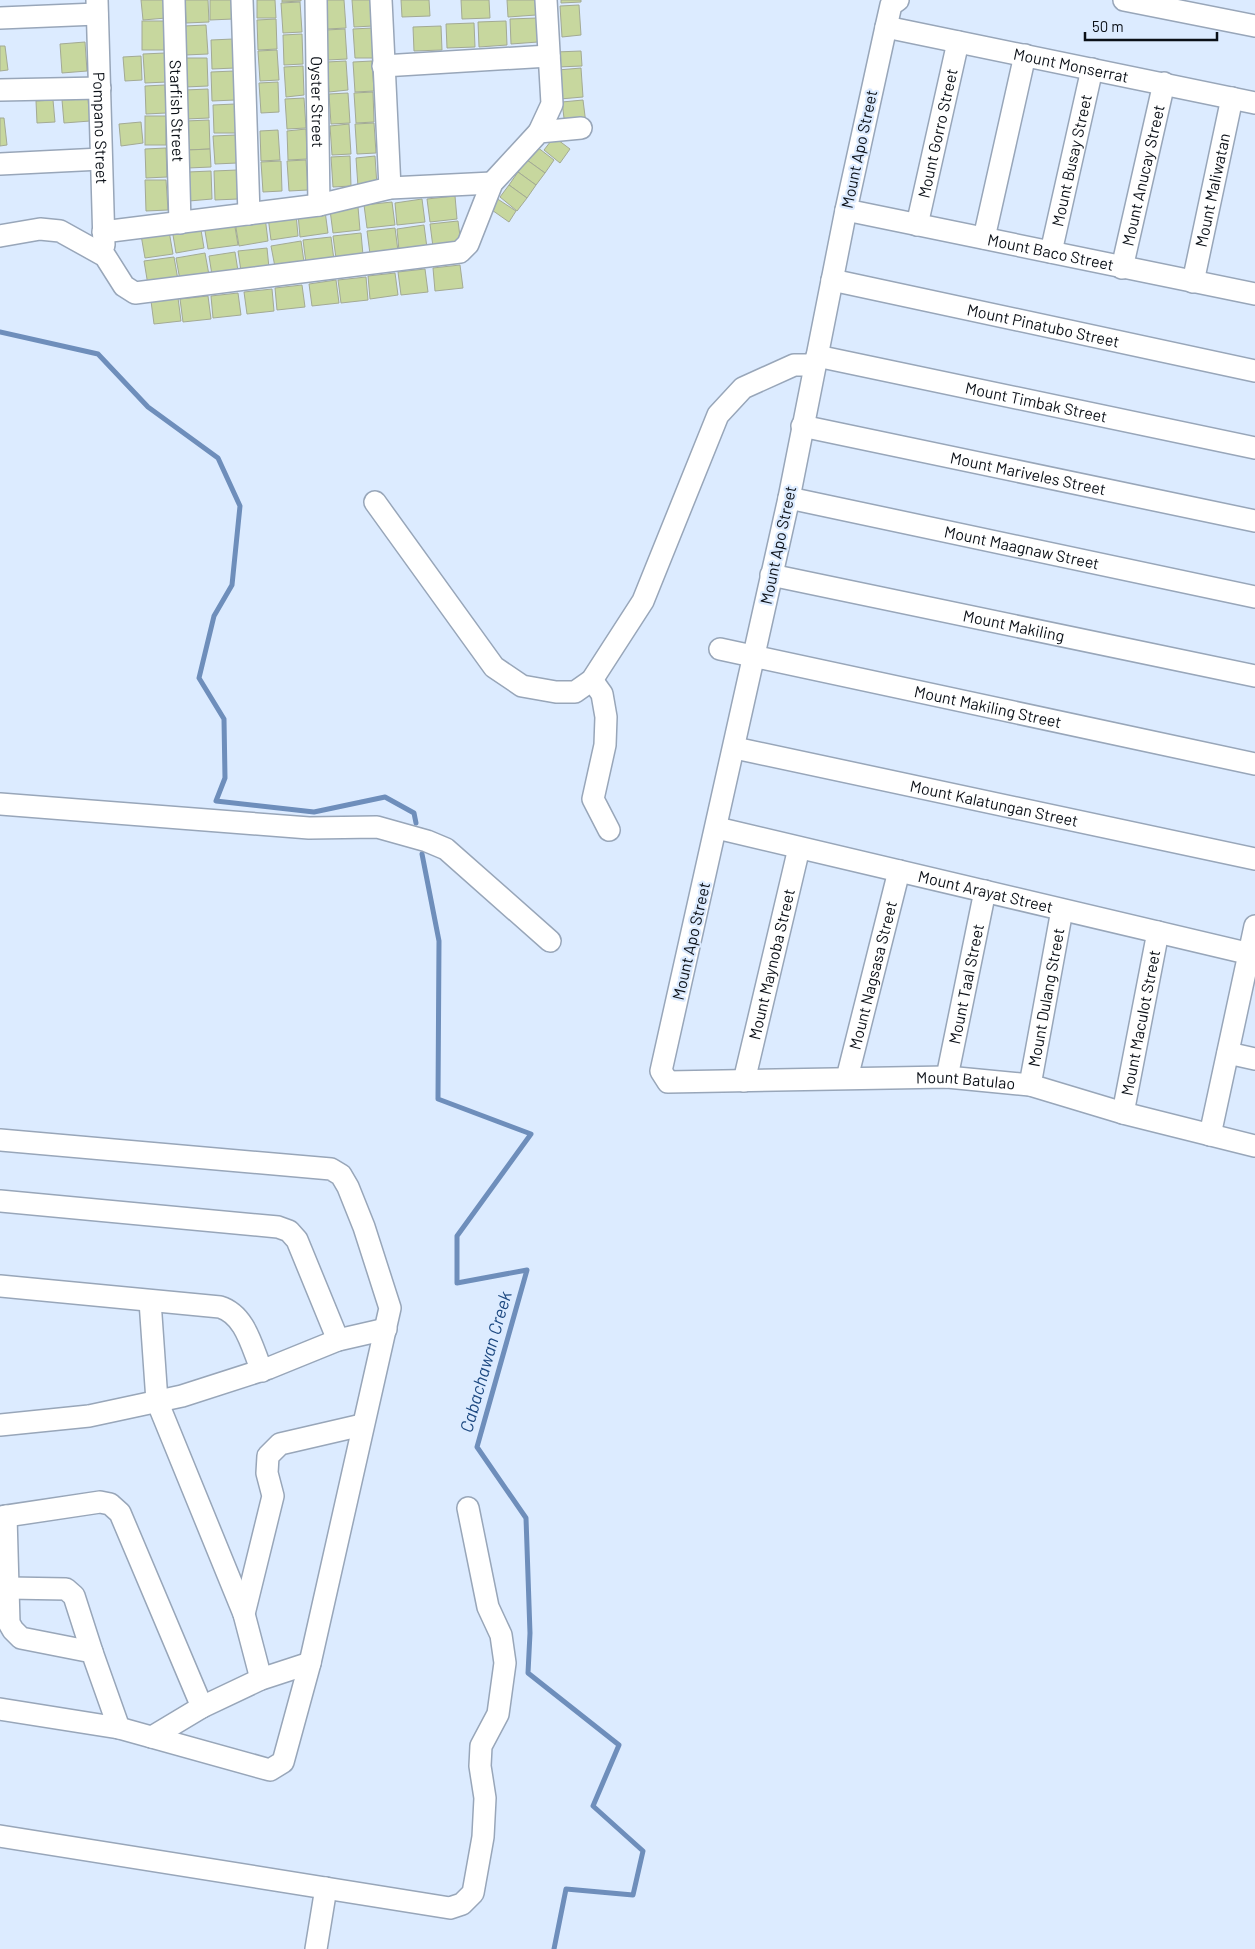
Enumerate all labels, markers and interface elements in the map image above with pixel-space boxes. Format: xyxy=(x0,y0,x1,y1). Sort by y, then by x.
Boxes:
scale bar xyxy=(1085,10,1218,42)
text: 50 m xyxy=(1092,17,1124,35)
street label: Mount Monserrat xyxy=(1012,44,1130,86)
street label: Oyster Street xyxy=(308,56,328,148)
street label: Starfish Street xyxy=(167,60,188,162)
street label: Mount Gorro Street xyxy=(913,67,961,200)
street label: Pompano Street xyxy=(90,72,112,184)
street label: Mount Apo Street xyxy=(837,88,880,210)
street label: Mount Busay Street xyxy=(1047,92,1095,228)
street label: Mount Anucay Street xyxy=(1117,103,1168,248)
street label: Mount Maliwatan xyxy=(1191,131,1233,249)
street label: Mount Baco Street xyxy=(986,229,1116,274)
street label: Mount Pinatubo Street xyxy=(965,299,1121,351)
street label: Mount Timbak Street xyxy=(964,377,1109,426)
street label: Mount Mariveles Street xyxy=(949,447,1108,498)
street label: Mount Apo Street xyxy=(756,484,799,606)
street label: Mount Maagnaw Street xyxy=(943,521,1101,573)
street label: Mount Makiling xyxy=(961,605,1066,645)
street label: Mount Makiling Street xyxy=(913,681,1063,731)
street label: Mount Kalatungan Street xyxy=(908,776,1080,830)
street label: Mount Arayat Street xyxy=(916,866,1055,916)
street label: Mount Apo Street xyxy=(668,880,713,1002)
street label: Mount Maynoba Street xyxy=(744,887,798,1041)
street label: Mount Nagsasa Street xyxy=(845,899,900,1051)
street label: Mount Taal Street xyxy=(944,922,987,1046)
street label: Mount Dulang Street xyxy=(1024,926,1068,1068)
street label: Mount Maculot Street xyxy=(1117,948,1163,1097)
street label: Mount Batulao xyxy=(916,1067,1016,1093)
water label: Cabachawan Creek xyxy=(454,1288,516,1435)

